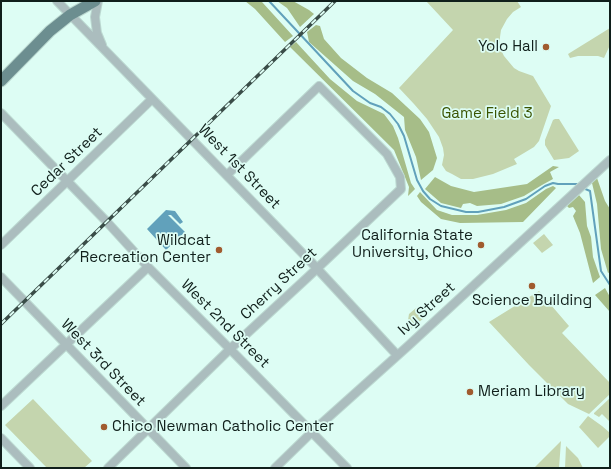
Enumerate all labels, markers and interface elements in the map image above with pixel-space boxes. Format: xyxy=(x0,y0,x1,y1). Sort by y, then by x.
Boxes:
place label: Yolo Hall xyxy=(478,38,538,56)
marker: Yolo Hall xyxy=(541,42,551,52)
park label: Game Field 3 xyxy=(441,105,533,123)
street label: West 1st Street xyxy=(194,121,284,213)
street label: Cedar Street xyxy=(28,124,106,200)
place label: California State University, Chico xyxy=(352,227,473,262)
place label: Wildcat Recreation Center xyxy=(80,232,211,267)
marker: California State University, Chico xyxy=(476,240,486,250)
street label: Cherry Street xyxy=(237,244,321,324)
marker: Wildcat Recreation Center xyxy=(214,245,224,255)
street label: West 2nd Street xyxy=(177,276,273,372)
street label: Ivy Street xyxy=(395,279,459,339)
marker: Science Building xyxy=(527,281,537,291)
place label: Science Building xyxy=(472,292,592,310)
street label: West 3rd Street xyxy=(57,316,149,410)
place label: Meriam Library xyxy=(478,383,585,401)
marker: Meriam Library xyxy=(465,387,475,397)
place label: Chico Newman Catholic Center xyxy=(112,418,334,436)
marker: Chico Newman Catholic Center xyxy=(99,422,109,432)

